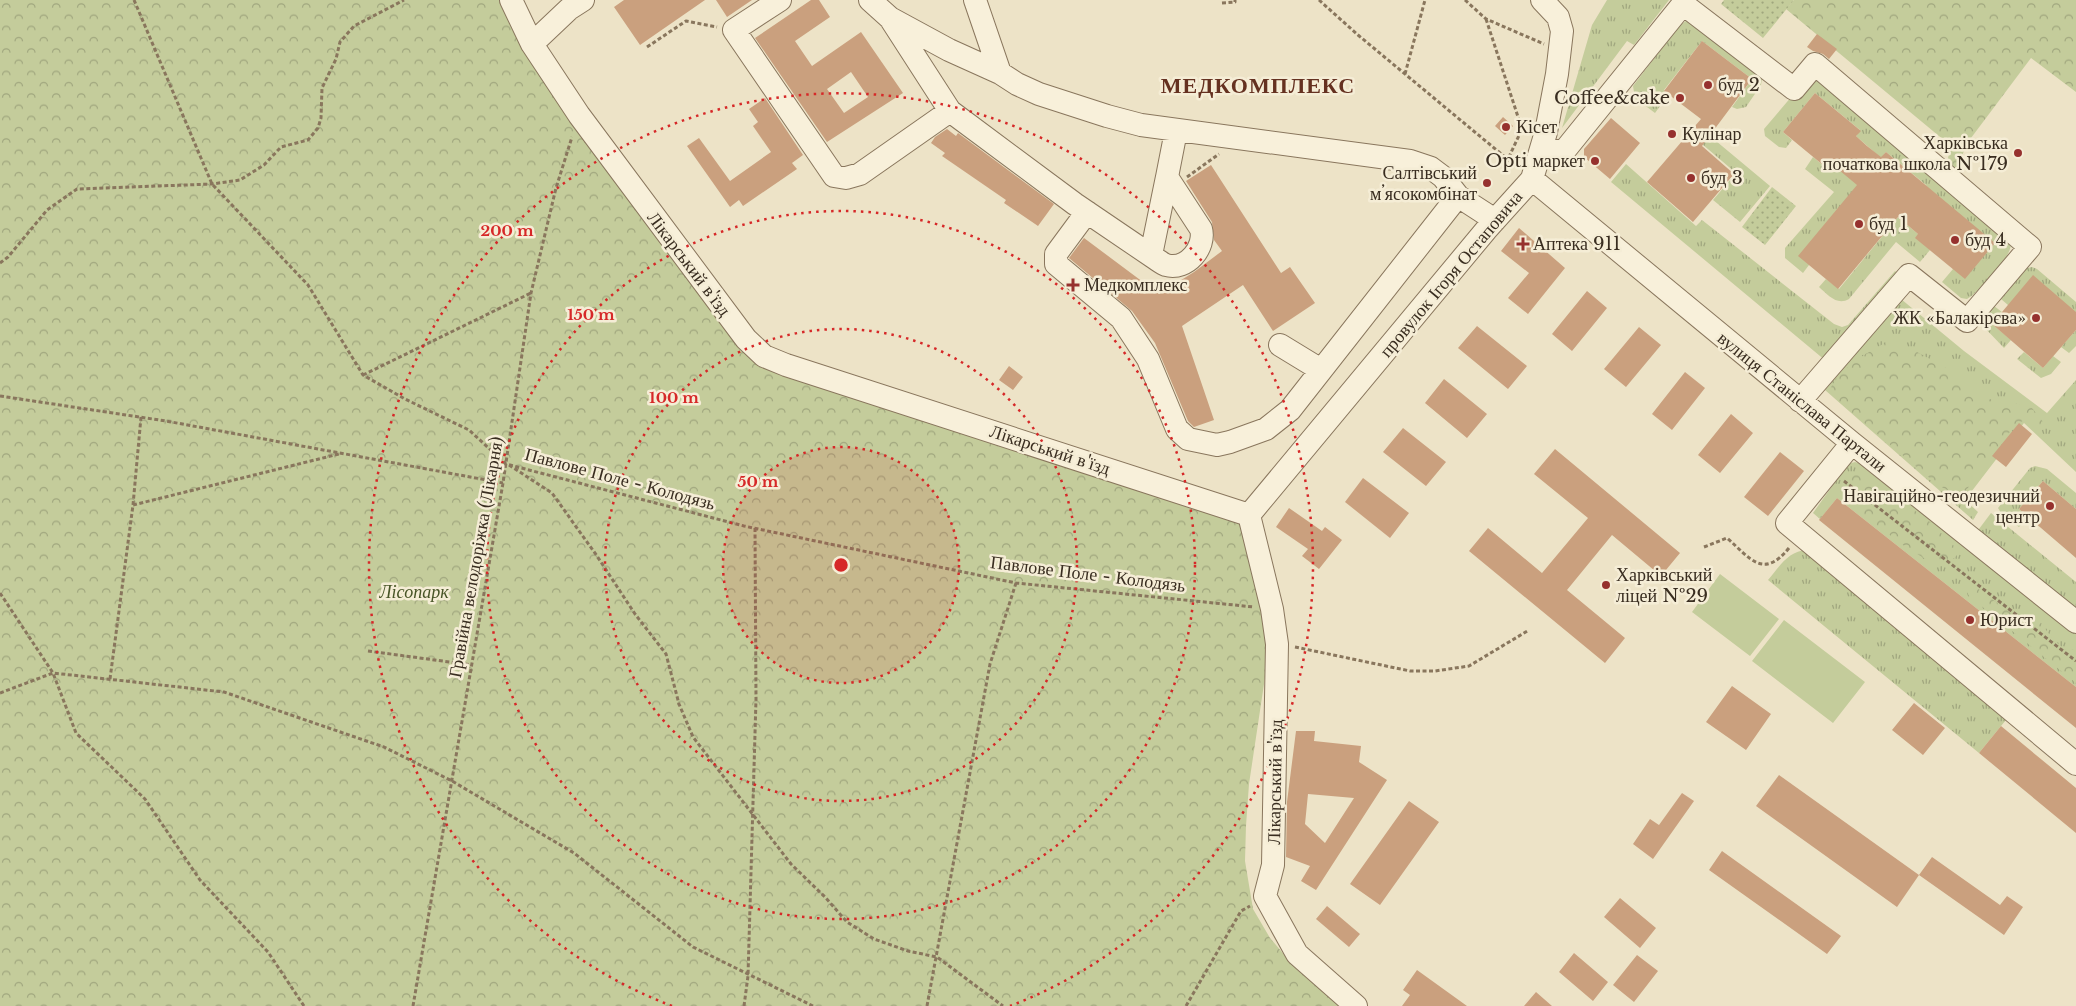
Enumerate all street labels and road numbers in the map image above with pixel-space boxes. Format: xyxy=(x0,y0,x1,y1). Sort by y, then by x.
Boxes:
street label: провулок Ігоря Остаповича xyxy=(1375,186,1527,362)
street label: Лікарський в'їзд xyxy=(642,207,736,321)
street label: вулиця Станіслава Партали xyxy=(1713,327,1891,477)
street label: Лікарський в'їзд xyxy=(987,420,1113,480)
street label: Гравійна велодоріжка (Лікарня) xyxy=(444,435,508,679)
street label: Павлове Поле - Колодязь xyxy=(522,443,718,515)
street label: Павлове Поле - Колодязь xyxy=(989,551,1187,597)
street label: Лікарський в'їзд xyxy=(1263,719,1287,845)

